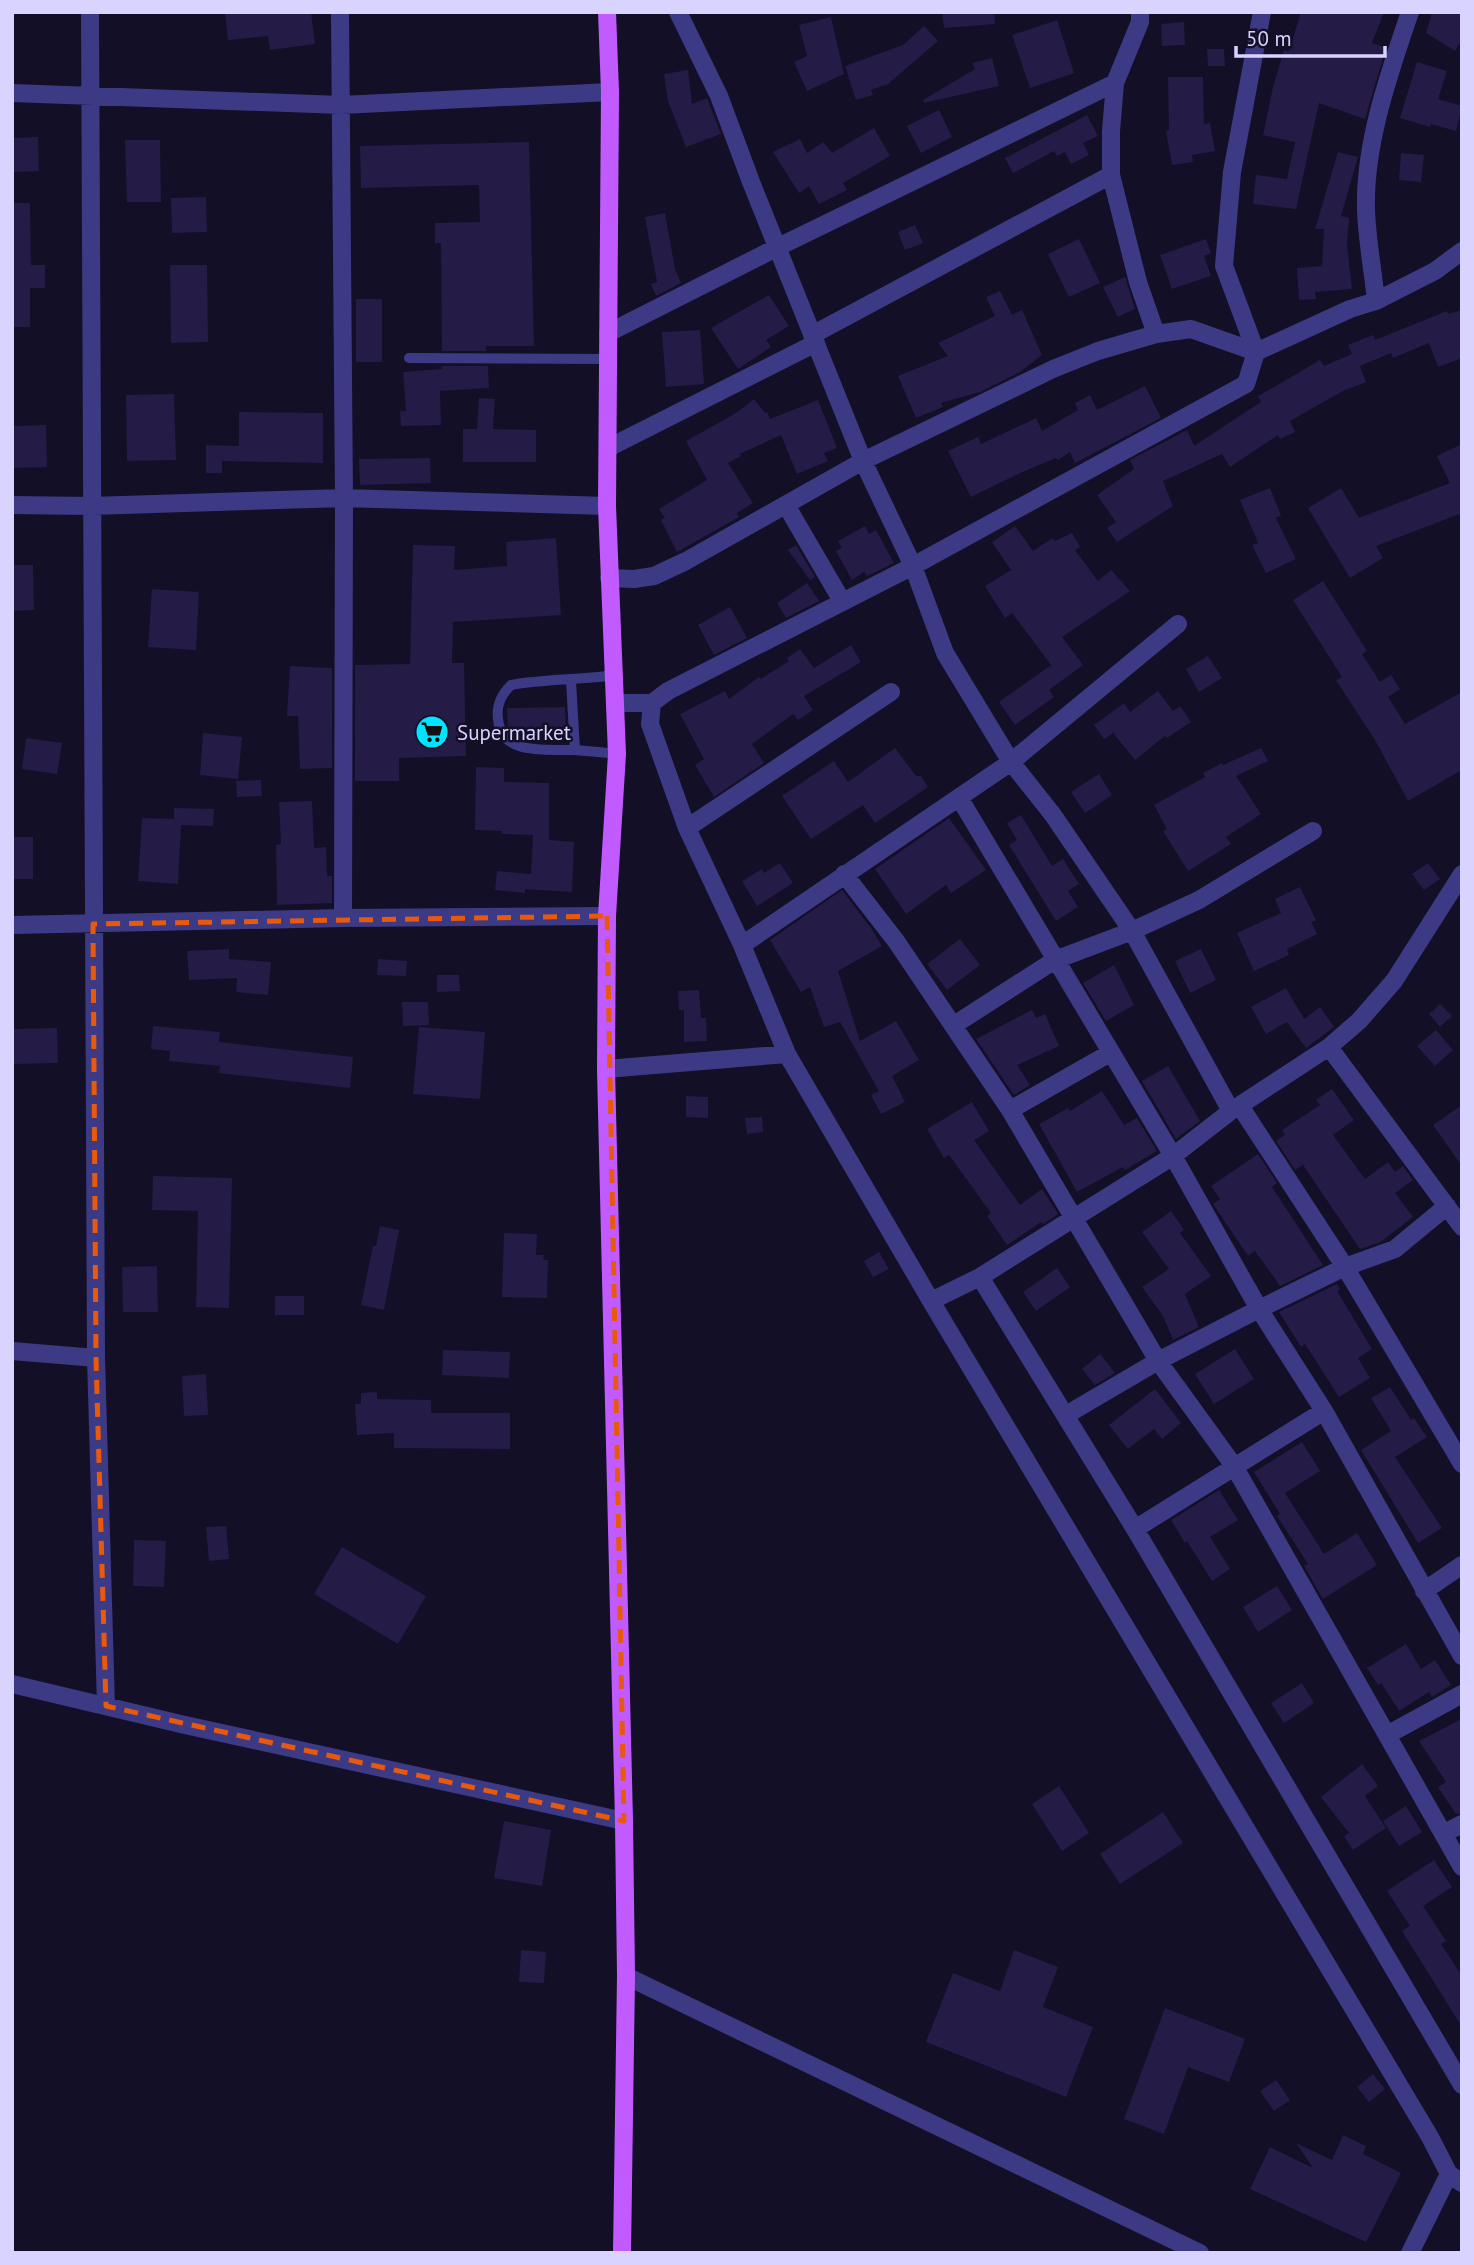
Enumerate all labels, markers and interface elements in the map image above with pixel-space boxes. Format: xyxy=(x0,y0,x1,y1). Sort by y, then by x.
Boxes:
scale bar xyxy=(1236,14,1385,58)
text: 50 m xyxy=(1246,25,1292,52)
supermarket icon: Supermarket xyxy=(413,713,451,751)
place label: Supermarket xyxy=(457,719,571,746)

